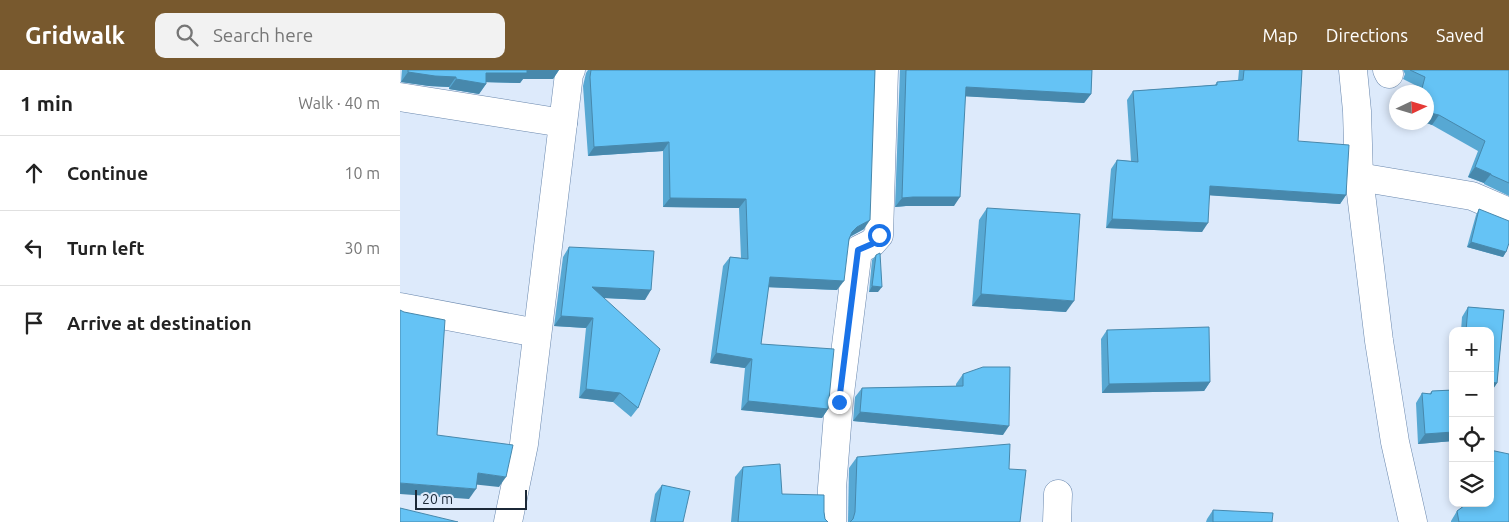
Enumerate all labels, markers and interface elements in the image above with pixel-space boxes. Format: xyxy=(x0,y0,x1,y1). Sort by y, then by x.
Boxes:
search box xyxy=(155,13,505,58)
icon: search xyxy=(173,21,201,49)
text: Gridwalk xyxy=(25,22,125,49)
text: Search here xyxy=(213,24,313,46)
text: Map xyxy=(1262,25,1298,45)
text: Directions xyxy=(1326,25,1408,45)
text: Saved xyxy=(1436,25,1484,45)
north arrow xyxy=(1389,85,1434,130)
text: 1 min xyxy=(20,91,73,115)
text: Walk · 40 m xyxy=(298,94,380,112)
icon: ahead xyxy=(20,159,48,187)
text: Continue xyxy=(67,162,148,184)
text: 10 m xyxy=(344,164,380,182)
route start xyxy=(868,224,891,247)
icon: left xyxy=(20,234,48,262)
text: Turn left xyxy=(67,237,145,259)
text: 30 m xyxy=(344,239,380,257)
icon: arrive xyxy=(20,309,48,337)
text: Arrive at destination xyxy=(67,312,252,334)
map controls xyxy=(1449,327,1494,507)
button: + xyxy=(1449,327,1494,372)
button: − xyxy=(1449,372,1494,417)
route end xyxy=(828,391,851,414)
button: locate xyxy=(1449,417,1494,462)
button: layers xyxy=(1449,462,1494,507)
scale bar xyxy=(415,487,528,510)
text: 20 m xyxy=(422,491,453,507)

